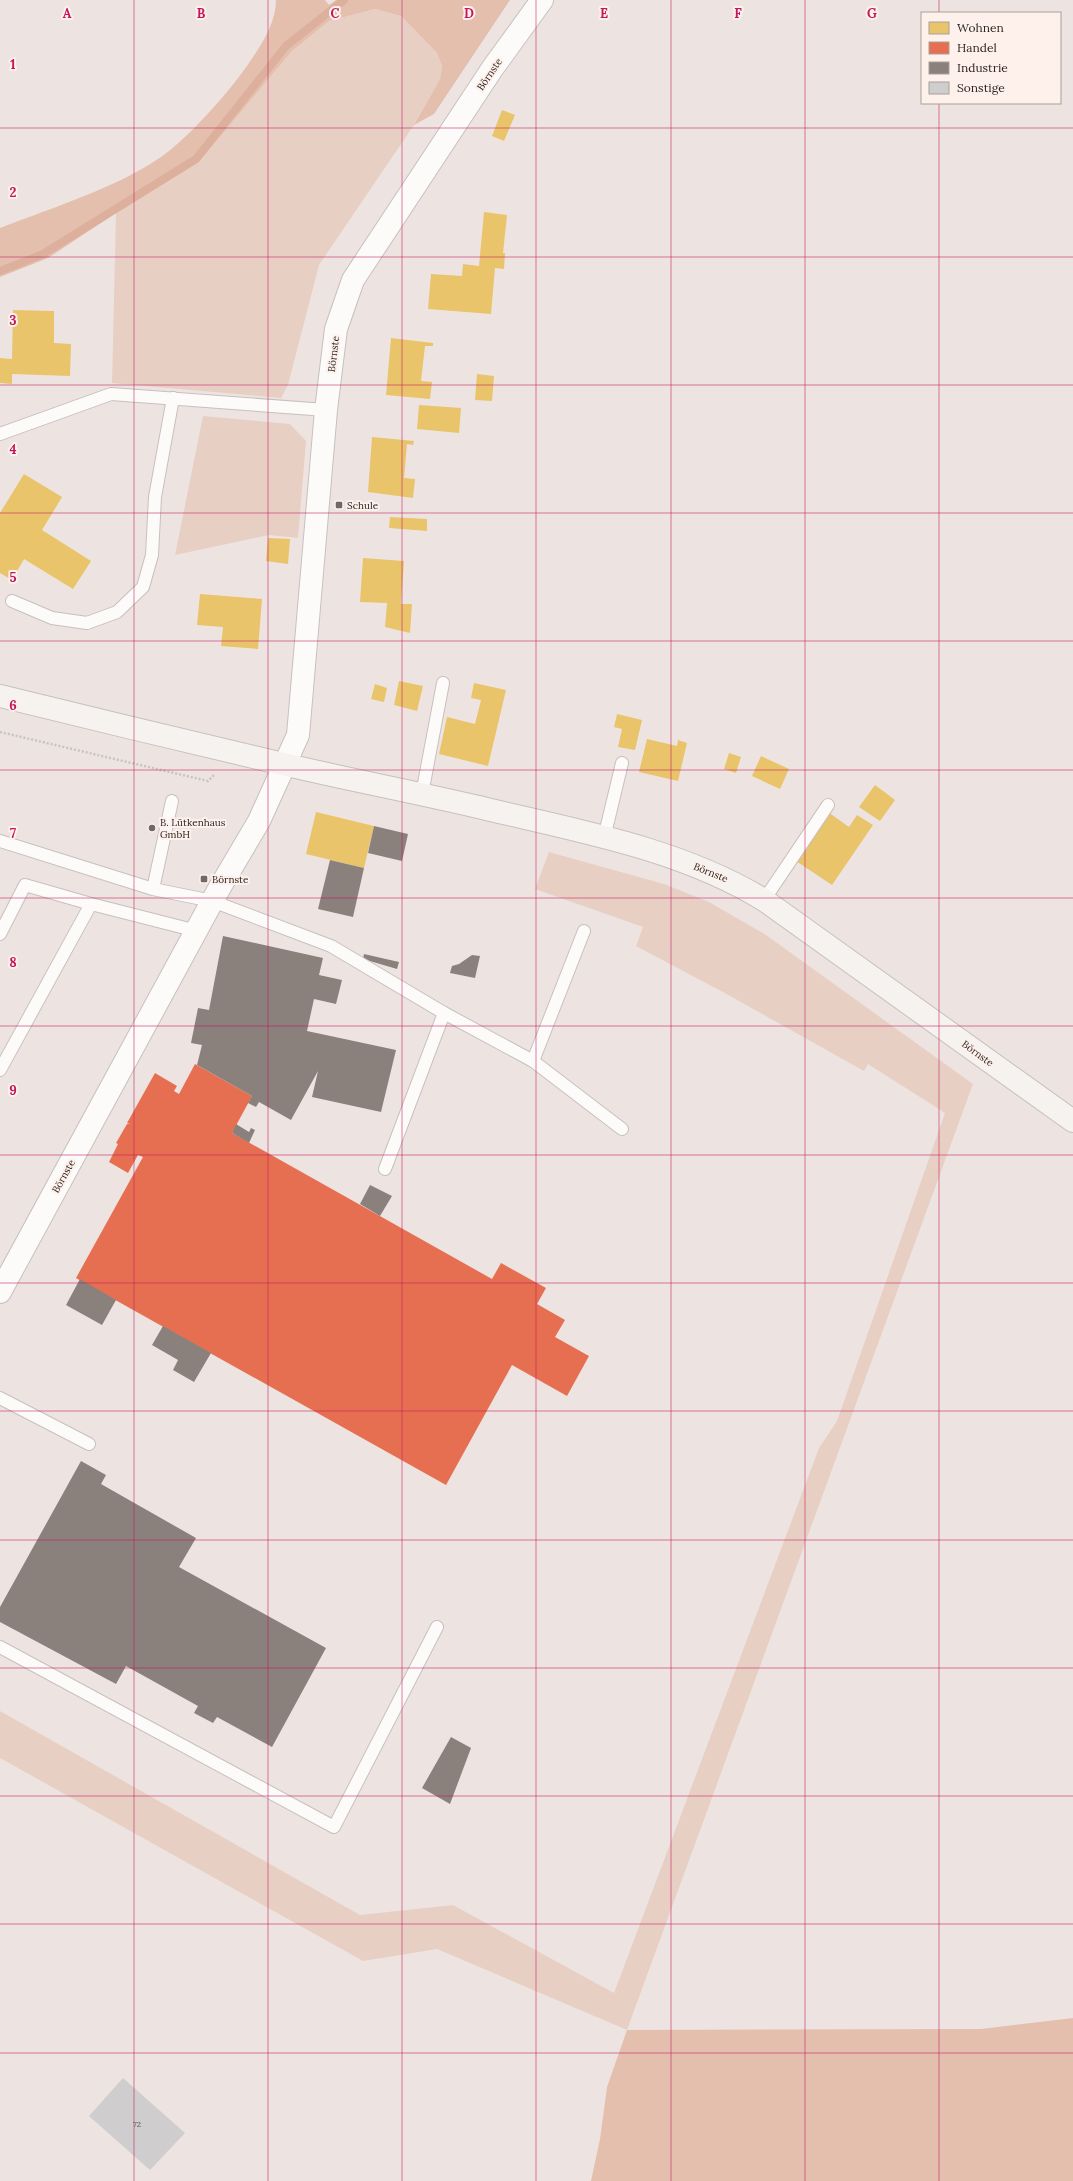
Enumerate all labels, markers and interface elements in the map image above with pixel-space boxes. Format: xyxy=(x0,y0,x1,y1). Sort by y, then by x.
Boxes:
text: A xyxy=(63,5,72,22)
text: B xyxy=(197,5,206,22)
text: C xyxy=(331,5,340,22)
text: D xyxy=(464,5,474,22)
text: E xyxy=(600,5,608,22)
text: F xyxy=(734,5,742,22)
text: G xyxy=(867,5,877,22)
legend xyxy=(921,12,1061,104)
text: Wohnen xyxy=(957,20,1004,35)
text: Handel xyxy=(957,40,997,55)
street label: Börnste xyxy=(474,55,505,93)
text: 1 xyxy=(10,56,16,73)
text: Industrie xyxy=(957,60,1008,75)
text: Sonstige xyxy=(957,80,1005,95)
text: 2 xyxy=(10,184,17,201)
text: 3 xyxy=(9,312,17,329)
street label: Börnste xyxy=(325,335,342,373)
text: 4 xyxy=(9,441,17,458)
place label: Schule xyxy=(347,499,379,512)
marker: Schule xyxy=(334,500,344,510)
text: 5 xyxy=(9,569,17,586)
text: 6 xyxy=(9,697,17,714)
place label: B. Lütkenhaus GmbH xyxy=(160,816,226,841)
marker: B. Lütkenhaus GmbH xyxy=(147,823,157,833)
text: 7 xyxy=(10,825,16,842)
street label: Börnste xyxy=(692,860,731,886)
place label: Börnste xyxy=(212,873,249,886)
marker: Börnste xyxy=(199,874,209,884)
text: 8 xyxy=(9,954,17,971)
street label: Börnste xyxy=(959,1037,997,1070)
text: 9 xyxy=(9,1082,17,1099)
street label: Börnste xyxy=(49,1157,78,1195)
house number: 72 xyxy=(133,2119,141,2129)

